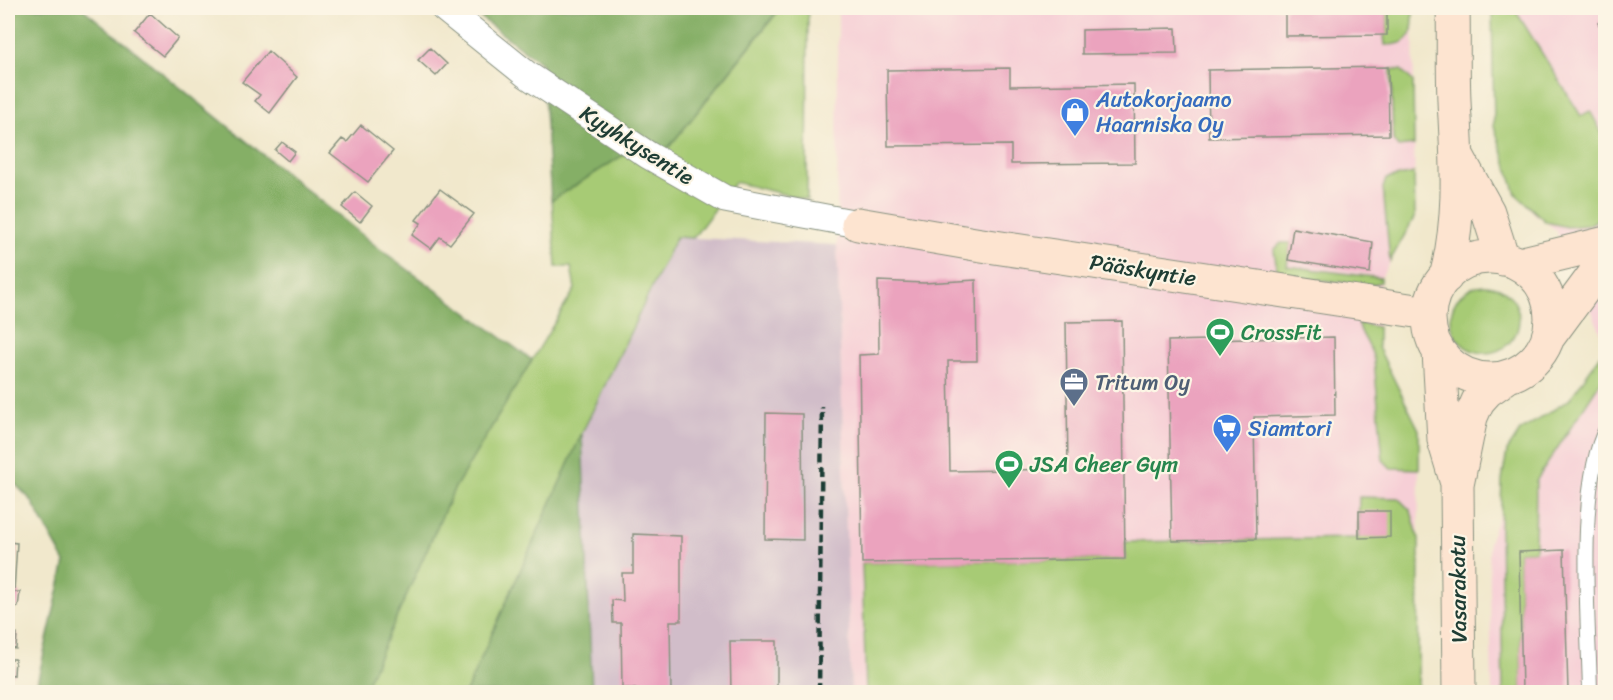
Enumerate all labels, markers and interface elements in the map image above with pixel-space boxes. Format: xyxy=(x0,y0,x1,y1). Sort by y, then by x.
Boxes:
place label: Autokorjaamo Haarniska Oy xyxy=(1095,80,1232,144)
street label: Kyyhkysentie xyxy=(572,94,702,196)
shop icon: Autokorjaamo Haarniska Oy xyxy=(1059,96,1091,138)
street label: Pääskyntie xyxy=(1087,242,1199,298)
place label: CrossFit xyxy=(1241,313,1322,352)
sports icon: CrossFit xyxy=(1204,316,1236,358)
place label: Tritum Oy xyxy=(1095,363,1191,402)
office icon: Tritum Oy xyxy=(1058,366,1090,408)
place label: Siamtori xyxy=(1248,409,1332,448)
supermarket icon: Siamtori xyxy=(1211,412,1243,454)
place label: JSA Cheer Gym xyxy=(1029,445,1178,484)
sports icon: JSA Cheer Gym xyxy=(993,448,1025,490)
street label: Vasarakatu xyxy=(1438,534,1478,643)

